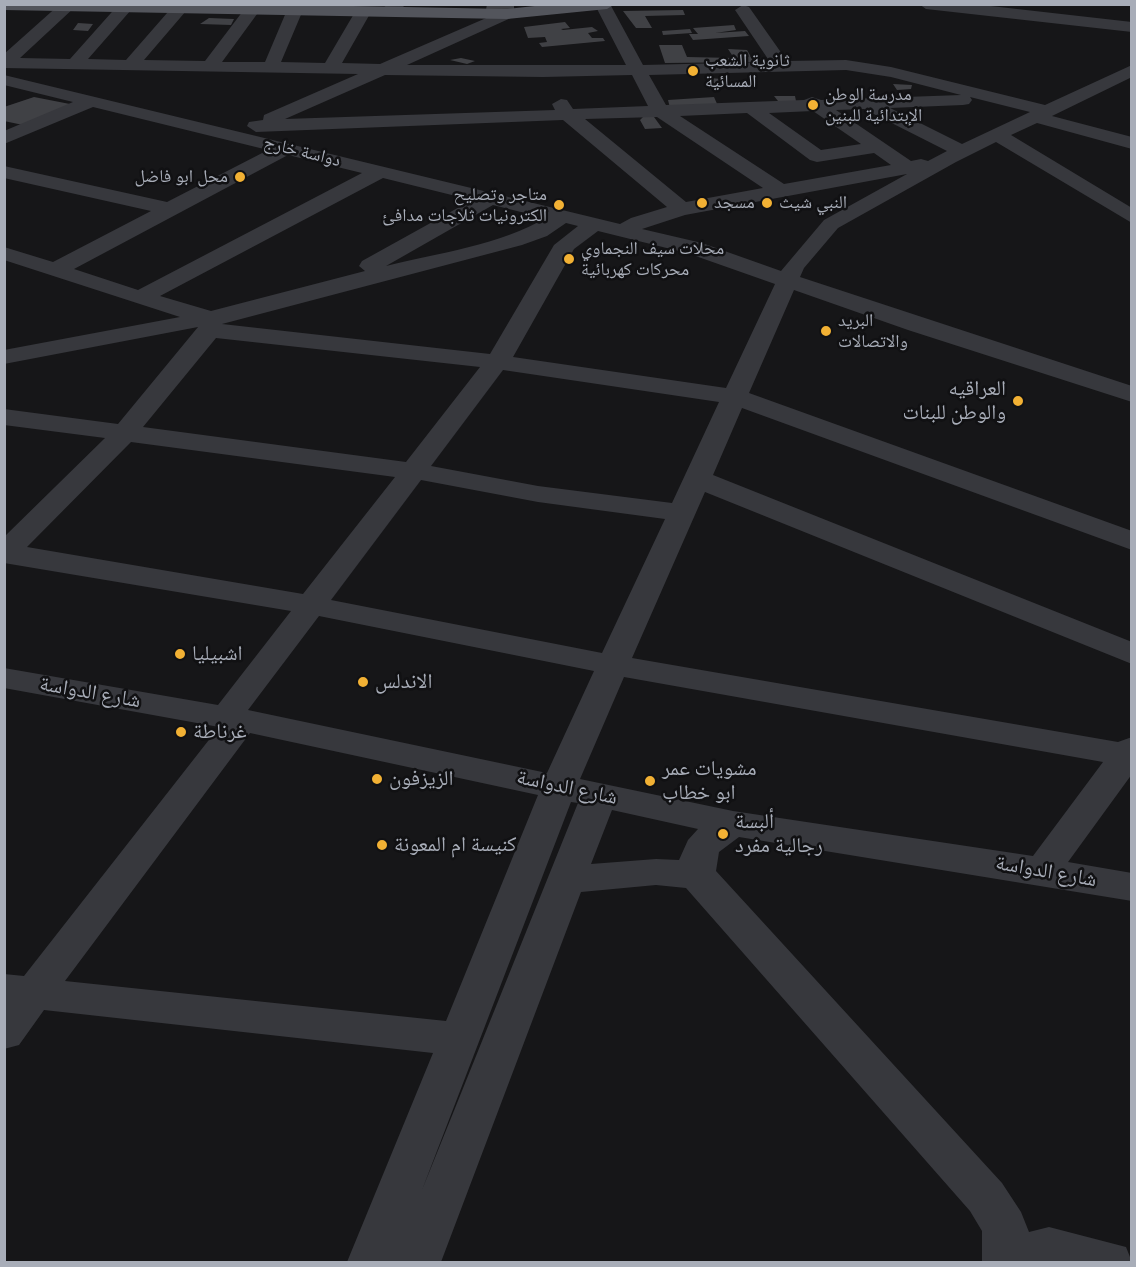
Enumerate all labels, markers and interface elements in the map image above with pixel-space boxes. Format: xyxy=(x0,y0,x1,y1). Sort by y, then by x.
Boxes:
place label: ثانوية الشعب المسائية xyxy=(705,50,790,92)
marker: ثانوية الشعب المسائية xyxy=(686,64,700,78)
place label: مدرسة الوطن الإبتدائية للبنين xyxy=(825,84,922,127)
marker: مدرسة الوطن الإبتدائية للبنين xyxy=(806,98,820,112)
street label: دواسة خارج xyxy=(261,132,343,172)
place label: محل ابو فاضل xyxy=(134,166,228,188)
marker: محل ابو فاضل xyxy=(233,170,247,184)
place label: متاجر وتصليح الكترونيات ثلاجات مدافئ xyxy=(382,184,547,226)
place label: مسجد xyxy=(714,192,755,214)
place label: النبي شيث xyxy=(779,192,847,214)
marker: مسجد xyxy=(695,196,709,210)
marker: النبي شيث xyxy=(760,196,774,210)
marker: متاجر وتصليح الكترونيات ثلاجات مدافئ xyxy=(552,198,566,212)
place label: محلات سيف النجماوي محركات كهربائية xyxy=(581,238,724,280)
marker: محلات سيف النجماوي محركات كهربائية xyxy=(562,252,576,266)
place label: البريد والاتصالات xyxy=(838,310,908,352)
marker: البريد والاتصالات xyxy=(819,324,833,338)
place label: العراقيه والوطن للبنات xyxy=(903,376,1006,426)
marker: العراقيه والوطن للبنات xyxy=(1011,394,1025,408)
place label: اشبيليا xyxy=(192,641,243,667)
marker: اشبيليا xyxy=(173,647,187,661)
place label: الاندلس xyxy=(375,669,432,695)
street label: شارع الدواسة xyxy=(37,672,143,714)
marker: الاندلس xyxy=(356,675,370,689)
place label: غرناطة xyxy=(193,719,247,745)
marker: غرناطة xyxy=(174,725,188,739)
place label: مشويات عمر ابو خطاب xyxy=(662,756,757,806)
street label: شارع الدواسة xyxy=(514,765,620,811)
place label: الزيزفون xyxy=(389,766,454,792)
marker: الزيزفون xyxy=(370,772,384,786)
marker: مشويات عمر ابو خطاب xyxy=(643,774,657,788)
place label: ألبسة رجالية مفرد xyxy=(735,809,823,859)
marker: ألبسة رجالية مفرد xyxy=(716,827,730,841)
place label: كنيسة ام المعونة xyxy=(394,832,517,858)
marker: كنيسة ام المعونة xyxy=(375,838,389,852)
street label: شارع الدواسة xyxy=(993,851,1099,893)

